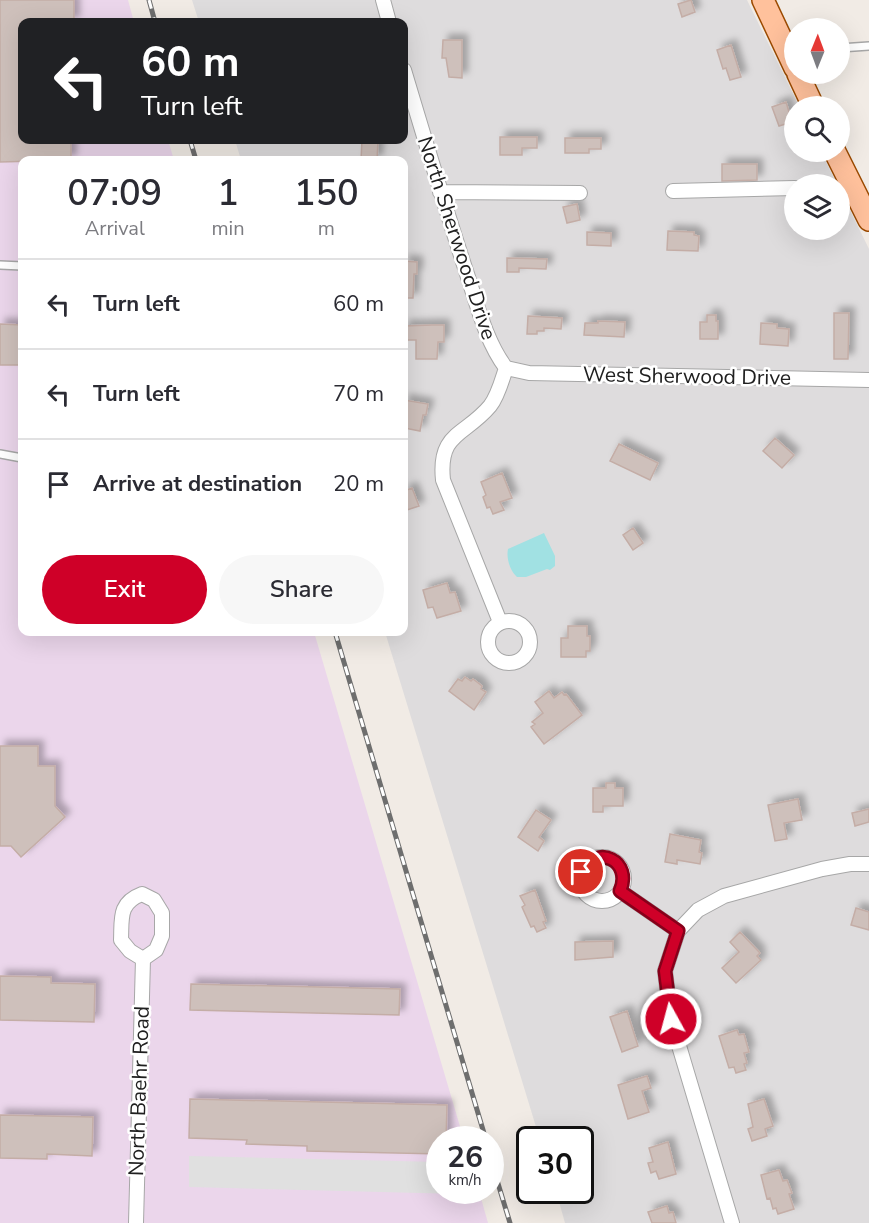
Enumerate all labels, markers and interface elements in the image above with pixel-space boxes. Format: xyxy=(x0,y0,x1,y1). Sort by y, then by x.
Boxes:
north arrow xyxy=(784,18,850,84)
map controls xyxy=(784,18,850,240)
text: 60 m xyxy=(141,34,240,91)
icon: left xyxy=(42,42,120,120)
text: Turn left xyxy=(141,88,242,125)
button: search xyxy=(784,96,850,162)
street label: North Sherwood Drive xyxy=(411,133,503,343)
text: 07:09 xyxy=(67,169,162,218)
text: 1 xyxy=(217,169,239,218)
text: 150 xyxy=(294,169,359,218)
button: layers xyxy=(784,174,850,240)
text: Arrival xyxy=(85,215,145,242)
text: min xyxy=(212,215,245,242)
text: m xyxy=(318,215,335,242)
icon: left xyxy=(42,288,75,321)
text: Turn left xyxy=(93,289,180,319)
text: 60 m xyxy=(333,289,384,319)
street label: West Sherwood Drive xyxy=(583,360,791,392)
icon: left xyxy=(42,378,75,411)
text: Turn left xyxy=(93,379,180,409)
text: 70 m xyxy=(333,379,384,409)
icon: arrive xyxy=(42,468,75,501)
text: Arrive at destination xyxy=(93,469,302,499)
text: 20 m xyxy=(333,469,384,499)
button: Exit xyxy=(42,555,207,624)
button: Share xyxy=(219,555,384,624)
pin xyxy=(555,846,606,897)
icon: arrive xyxy=(564,855,597,888)
position arrow xyxy=(639,987,703,1051)
street label: North Baehr Road xyxy=(122,1005,156,1177)
speed limit sign: 30 xyxy=(516,1126,594,1204)
text: 26 xyxy=(447,1137,483,1178)
text: km/h xyxy=(448,1170,482,1190)

